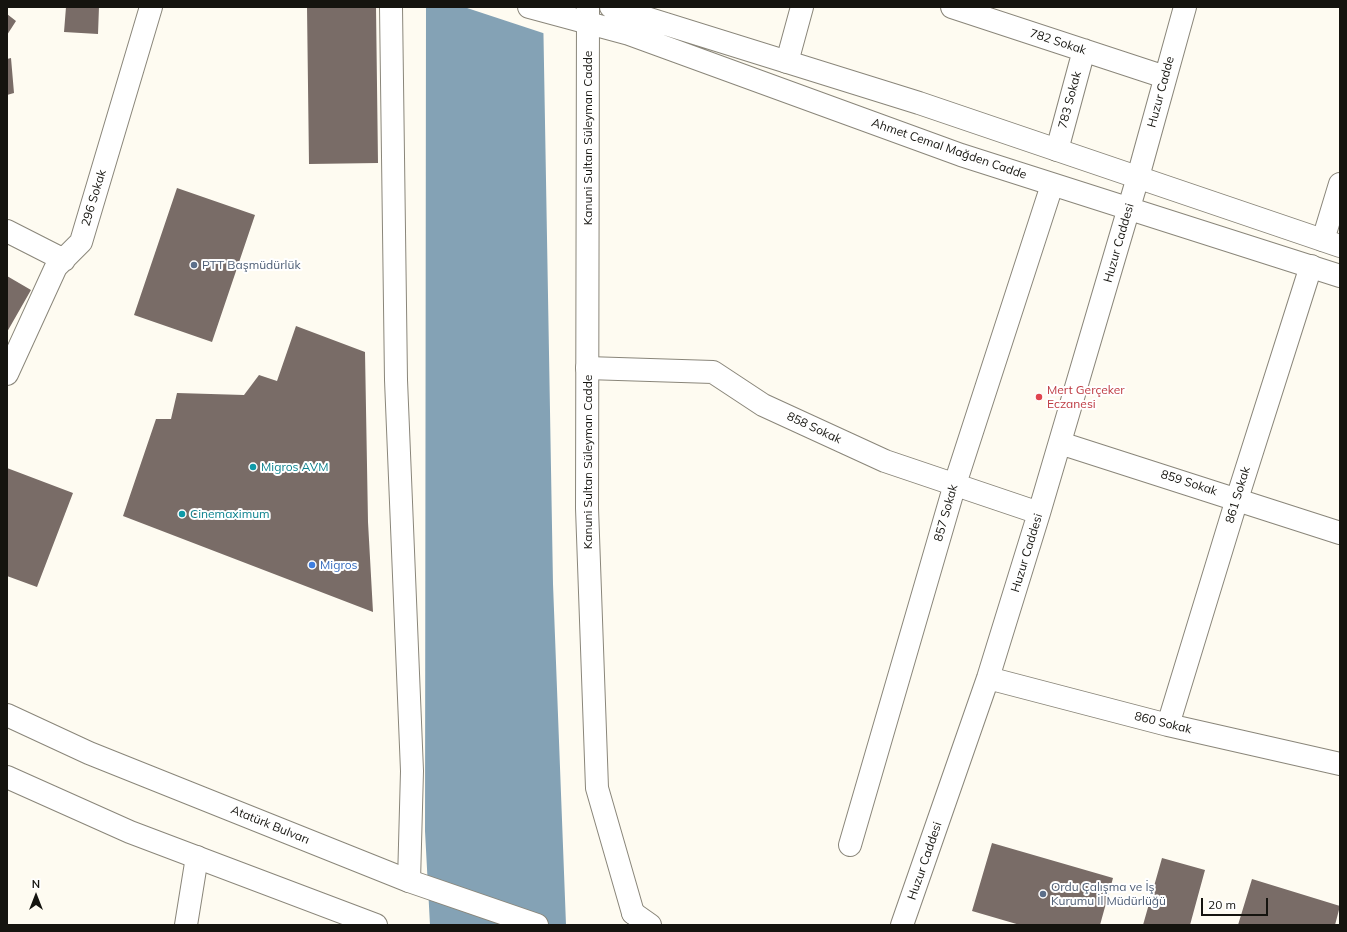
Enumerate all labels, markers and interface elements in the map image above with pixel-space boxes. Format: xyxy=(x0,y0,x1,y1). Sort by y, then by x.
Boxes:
street label: 782 Sokak xyxy=(1028,26,1088,58)
street label: Kanuni Sultan Süleyman Cadde xyxy=(581,51,595,225)
street label: Huzur Cadde xyxy=(1145,55,1177,129)
street label: 783 Sokak xyxy=(1055,70,1085,130)
street label: Ahmet Cemal Mağden Cadde xyxy=(870,116,1028,182)
street label: 296 Sokak xyxy=(79,168,109,228)
street label: Huzur Caddesi xyxy=(1101,202,1137,284)
place label: PTT Başmüdürlük xyxy=(202,258,301,272)
marker: PTT Başmüdürlük xyxy=(189,260,199,270)
street label: Kanuni Sultan Süleyman Cadde xyxy=(581,375,595,549)
place label: Mert Gerçeker Eczanesi xyxy=(1047,383,1125,411)
marker: Mert Gerçeker Eczanesi xyxy=(1034,392,1044,402)
street label: 858 Sokak xyxy=(784,409,844,447)
place label: Migros AVM xyxy=(261,460,328,474)
marker: Migros AVM xyxy=(248,462,258,472)
street label: 861 Sokak xyxy=(1223,465,1253,525)
street label: 859 Sokak xyxy=(1159,467,1219,499)
street label: 857 Sokak xyxy=(931,483,961,543)
place label: Cinemaximum xyxy=(190,507,270,521)
marker: Cinemaximum xyxy=(177,509,187,519)
street label: Huzur Caddesi xyxy=(1008,512,1046,594)
place label: Migros xyxy=(320,558,357,572)
marker: Migros xyxy=(307,560,317,570)
street label: 860 Sokak xyxy=(1133,709,1193,737)
street label: Atatürk Bulvarı xyxy=(229,803,311,847)
street label: Huzur Caddesi xyxy=(905,820,945,902)
north arrow xyxy=(16,876,56,916)
text: N xyxy=(32,877,40,891)
place label: Ordu Çalışma ve İş Kurumu İl Müdürlüğü xyxy=(1051,880,1166,908)
marker: Ordu Çalışma ve İş Kurumu İl Müdürlüğü xyxy=(1038,889,1048,899)
scale bar xyxy=(1203,890,1270,916)
text: 20 m xyxy=(1208,897,1236,912)

